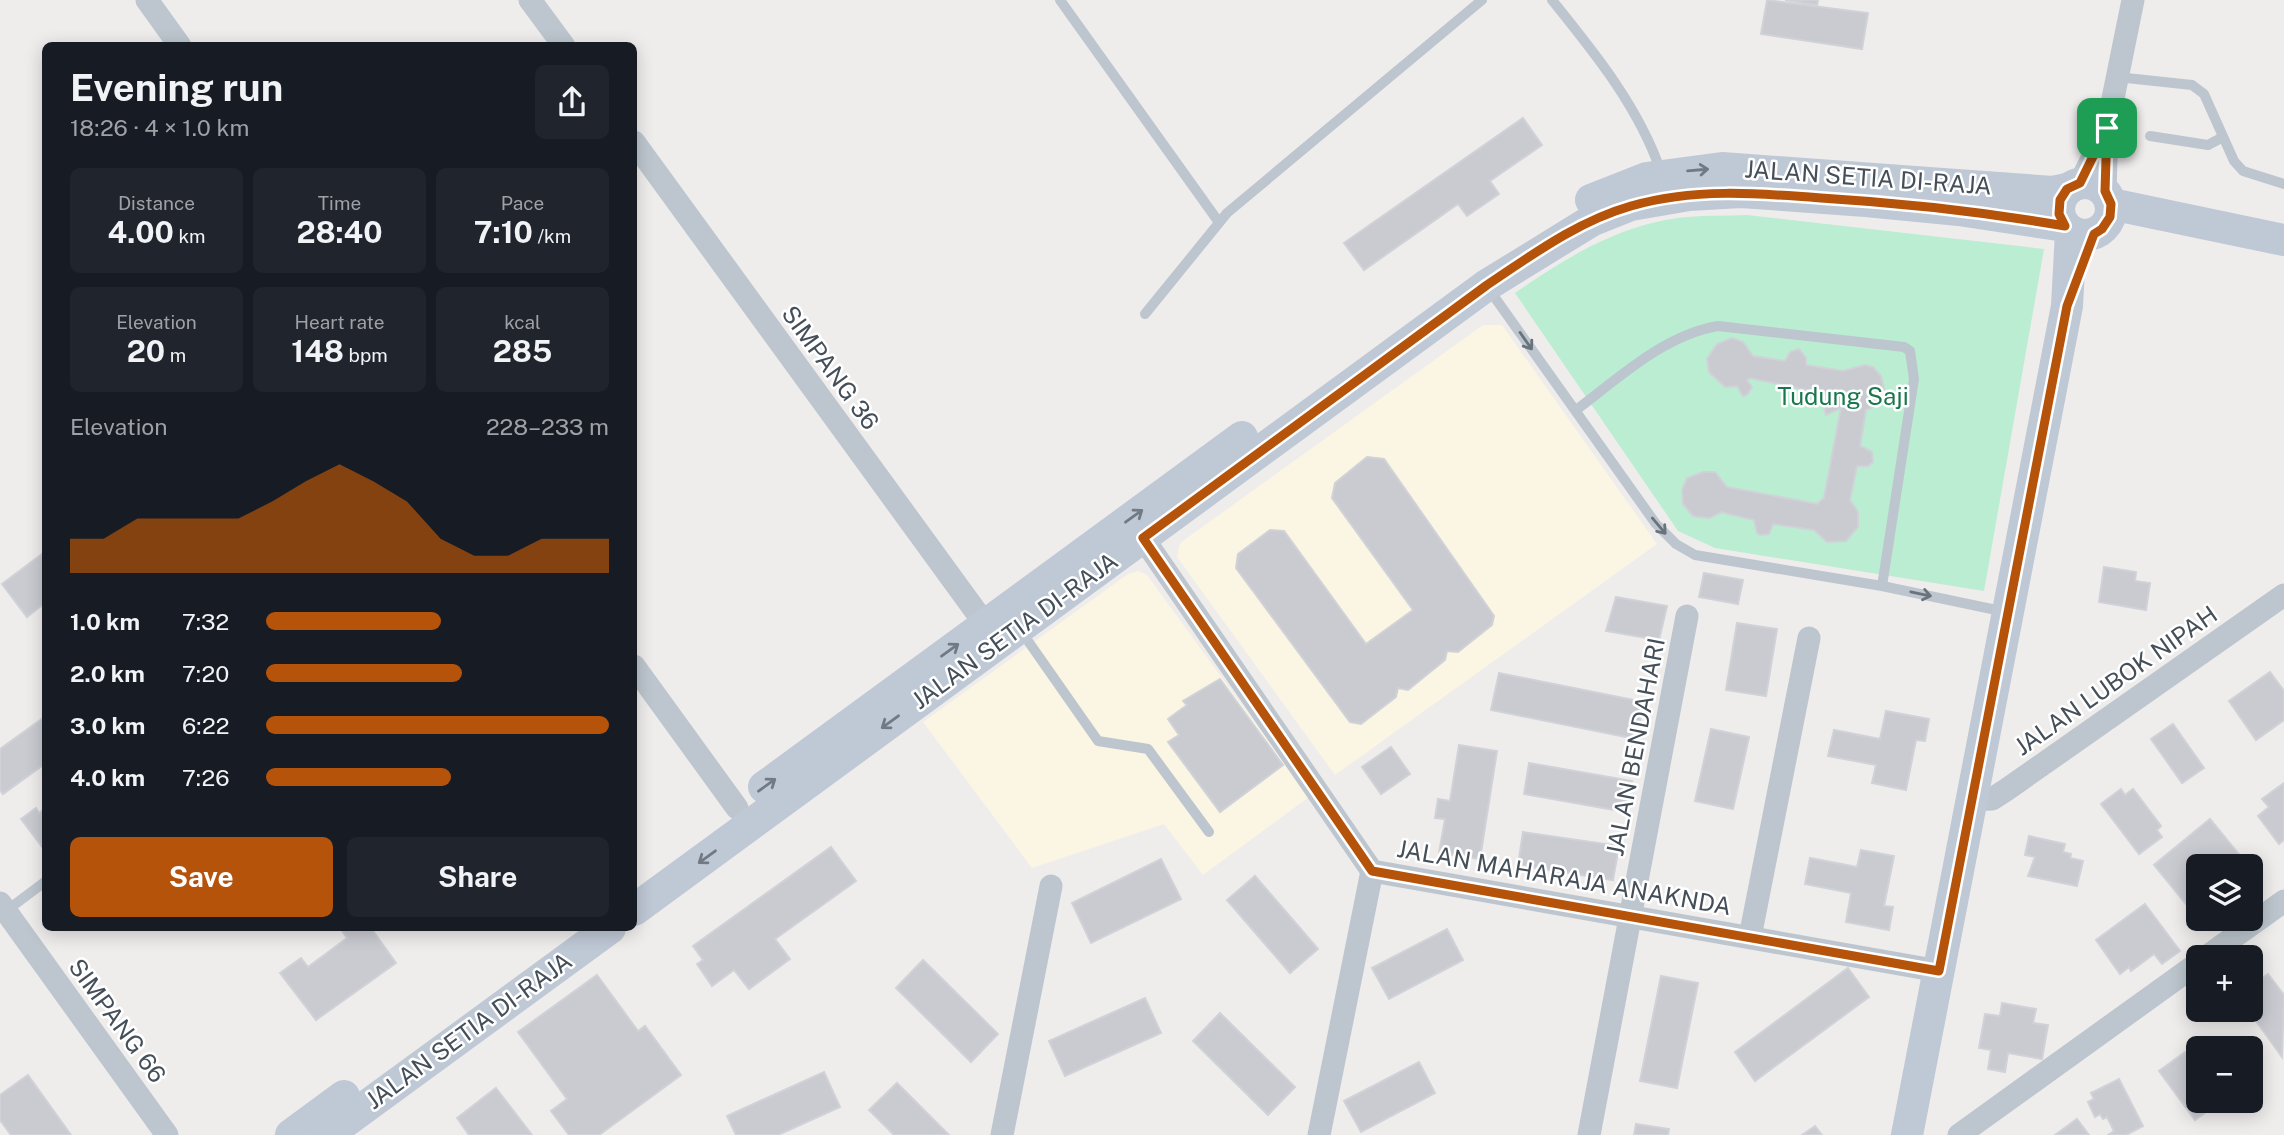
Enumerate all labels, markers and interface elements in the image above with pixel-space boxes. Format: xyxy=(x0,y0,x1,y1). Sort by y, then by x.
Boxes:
text: Evening run xyxy=(70,65,283,110)
button: share xyxy=(535,65,609,139)
pin xyxy=(2077,98,2137,158)
icon: arrive xyxy=(2088,109,2126,147)
text: 18:26 · 4 × 1.0 km xyxy=(70,114,249,141)
street label: JALAN SETIA DI-RAJA xyxy=(1744,154,1992,200)
one-way arrow xyxy=(1687,163,1709,176)
text: Distance xyxy=(118,192,195,214)
text: Time xyxy=(318,192,361,214)
text: Pace xyxy=(501,192,544,214)
text: 4.00 xyxy=(107,214,174,250)
text: 28:40 xyxy=(296,214,383,250)
text: 7:10 xyxy=(474,214,533,250)
text: km xyxy=(174,225,206,247)
text: /km xyxy=(533,225,571,247)
street label: SIMPANG 36 xyxy=(776,300,885,435)
text: Elevation xyxy=(116,311,197,333)
text: Heart rate xyxy=(295,311,384,333)
text: kcal xyxy=(504,311,541,333)
one-way arrow xyxy=(1519,331,1533,350)
text: 20 xyxy=(127,333,165,369)
text: 148 xyxy=(291,333,344,369)
text: 285 xyxy=(493,333,552,369)
text: m xyxy=(165,344,186,366)
text: bpm xyxy=(344,344,388,366)
park label: Tudung Saji xyxy=(1777,382,1909,410)
text: Elevation xyxy=(70,413,168,440)
text: 228–233 m xyxy=(486,413,609,440)
one-way arrow xyxy=(1124,508,1143,523)
one-way arrow xyxy=(1651,516,1667,534)
street label: JALAN SETIA DI-RAJA xyxy=(906,546,1123,714)
one-way arrow xyxy=(1909,587,1932,601)
street label: JALAN LUBOK NIPAH xyxy=(2009,600,2222,761)
text: 1.0 km xyxy=(70,608,140,635)
text: 7:32 xyxy=(182,608,229,635)
street label: JALAN BENDAHARI xyxy=(1600,635,1670,858)
one-way arrow xyxy=(941,643,960,658)
text: 2.0 km xyxy=(70,660,145,687)
text: 7:20 xyxy=(182,660,229,687)
text: 3.0 km xyxy=(70,712,145,739)
text: 6:22 xyxy=(182,712,229,739)
one-way arrow xyxy=(881,715,900,730)
text: 4.0 km xyxy=(70,764,145,791)
text: 7:26 xyxy=(182,764,229,791)
one-way arrow xyxy=(758,778,777,793)
street label: JALAN MAHARAJA ANAKNDA xyxy=(1395,834,1734,920)
button: Save xyxy=(70,837,333,917)
button: Share xyxy=(347,837,609,917)
one-way arrow xyxy=(697,849,716,864)
map controls xyxy=(2186,854,2263,1113)
button: layers xyxy=(2186,854,2263,931)
button: + xyxy=(2186,945,2263,1022)
street label: JALAN SETIA DI-RAJA xyxy=(360,946,577,1114)
street label: SIMPANG 66 xyxy=(64,953,172,1088)
button: − xyxy=(2186,1036,2263,1113)

